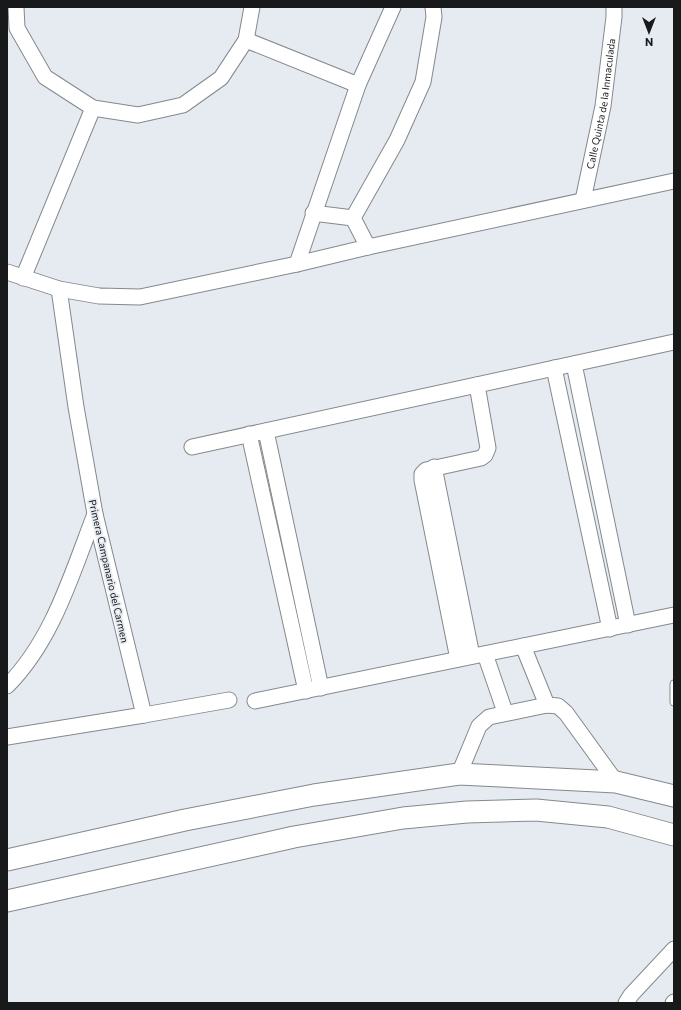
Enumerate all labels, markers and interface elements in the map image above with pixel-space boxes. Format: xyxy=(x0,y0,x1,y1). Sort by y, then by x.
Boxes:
north arrow xyxy=(629,12,669,52)
text: N xyxy=(645,36,653,49)
street label: Calle Quinta de la Inmaculada xyxy=(584,38,617,170)
street label: Primera Campanario del Carmen xyxy=(87,498,131,644)

